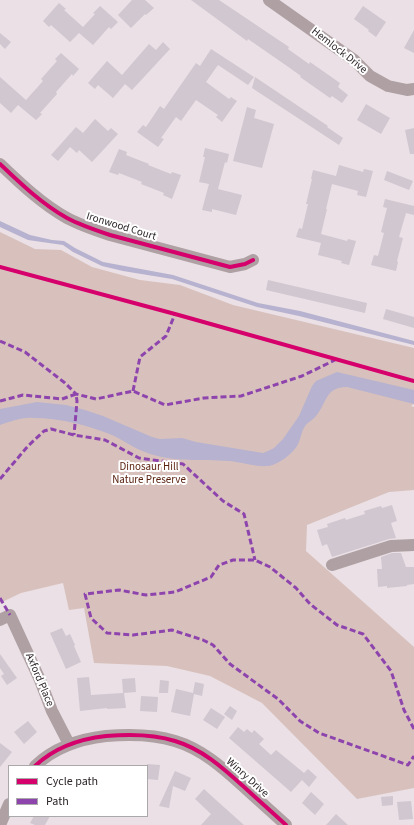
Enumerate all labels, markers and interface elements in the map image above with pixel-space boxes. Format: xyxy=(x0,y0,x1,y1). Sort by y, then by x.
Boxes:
street label: Hemlock Drive xyxy=(309,25,369,77)
street label: Ironwood Court xyxy=(84,210,158,244)
park label: Dinosaur Hill Nature Preserve xyxy=(112,461,186,487)
street label: Axford Place xyxy=(22,651,56,709)
street label: Winry Drive xyxy=(223,755,271,801)
legend xyxy=(8,765,148,817)
text: Cycle path xyxy=(46,773,98,790)
text: Path xyxy=(46,793,69,810)

